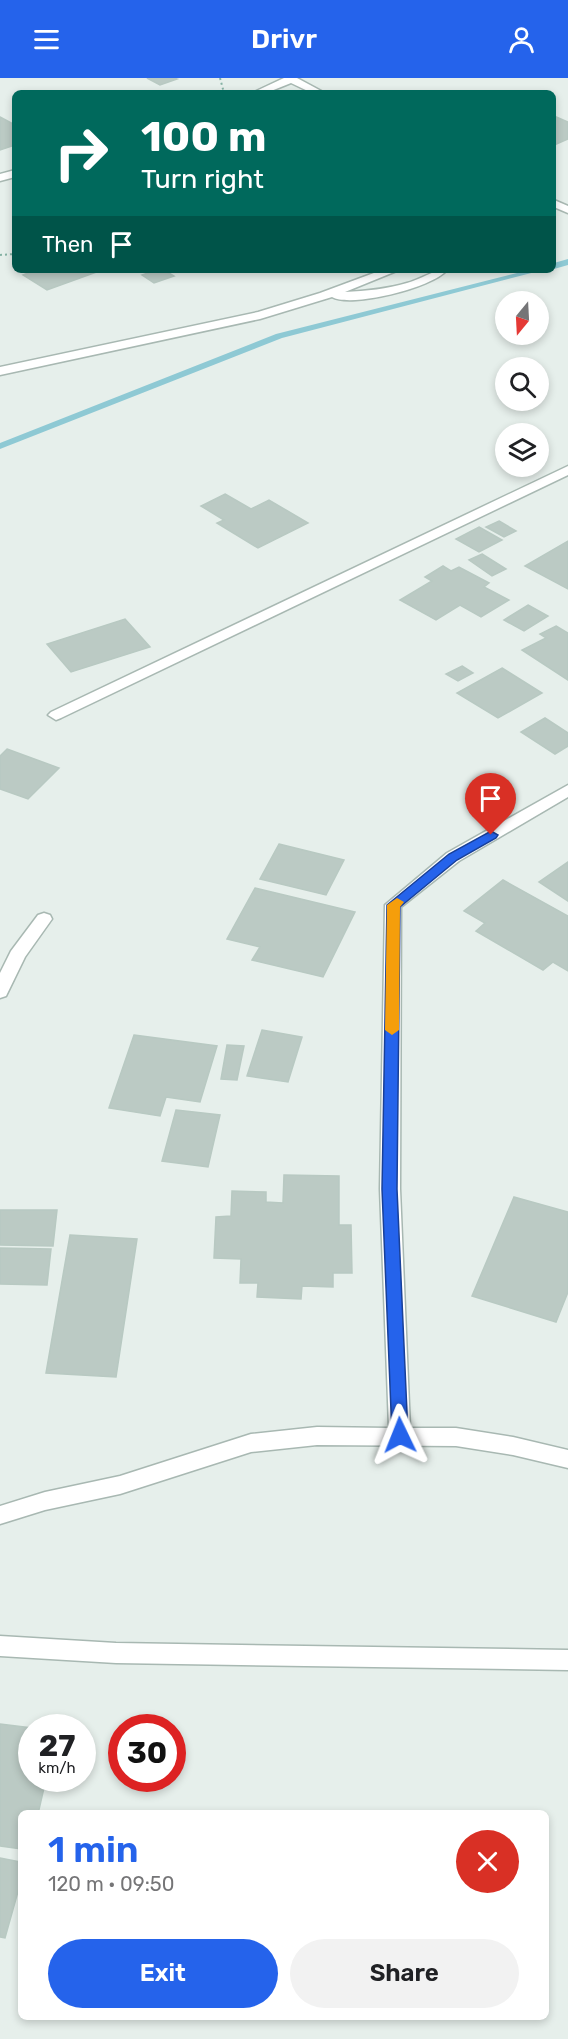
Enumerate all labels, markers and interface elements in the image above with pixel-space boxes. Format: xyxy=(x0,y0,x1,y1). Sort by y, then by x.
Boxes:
icon: menu xyxy=(30,23,63,56)
text: Drivr xyxy=(251,23,317,55)
icon: person xyxy=(505,23,538,56)
text: 100 m xyxy=(141,112,266,162)
icon: right xyxy=(42,114,120,192)
text: Turn right xyxy=(141,163,264,195)
icon: arrive xyxy=(105,228,138,261)
text: Then xyxy=(42,231,93,258)
north arrow xyxy=(495,291,549,345)
map controls xyxy=(495,291,549,477)
button: search xyxy=(495,357,549,411)
button: layers xyxy=(495,423,549,477)
pin xyxy=(465,773,516,835)
icon: arrive xyxy=(474,782,507,815)
position arrow xyxy=(368,1403,432,1467)
speed limit sign: 30 xyxy=(108,1714,186,1792)
text: 27 xyxy=(39,1728,75,1764)
text: km/h xyxy=(38,1759,76,1777)
text: 1 min xyxy=(48,1828,139,1871)
button: close xyxy=(456,1830,519,1893)
text: 120 m · 09:50 xyxy=(48,1872,174,1896)
button: Exit xyxy=(48,1939,278,2008)
button: Share xyxy=(290,1939,519,2008)

